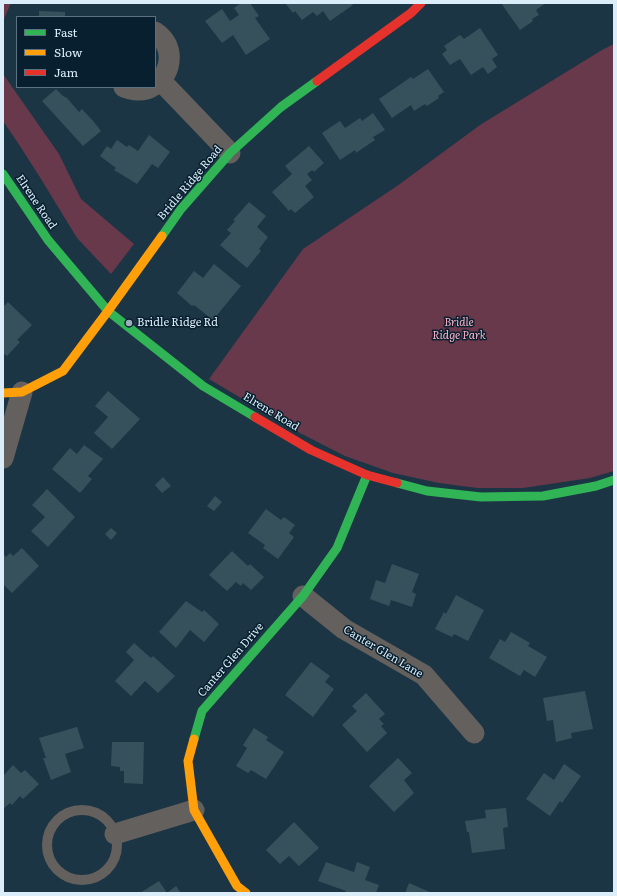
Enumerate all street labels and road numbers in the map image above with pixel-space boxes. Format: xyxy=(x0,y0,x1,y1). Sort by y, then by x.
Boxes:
street label: Bridle Ridge Road xyxy=(155,143,225,223)
street label: Elrene Road xyxy=(13,172,59,232)
street label: Elrene Road xyxy=(241,390,301,434)
street label: Canter Glen Drive xyxy=(195,620,267,700)
street label: Canter Glen Lane xyxy=(341,623,425,681)

